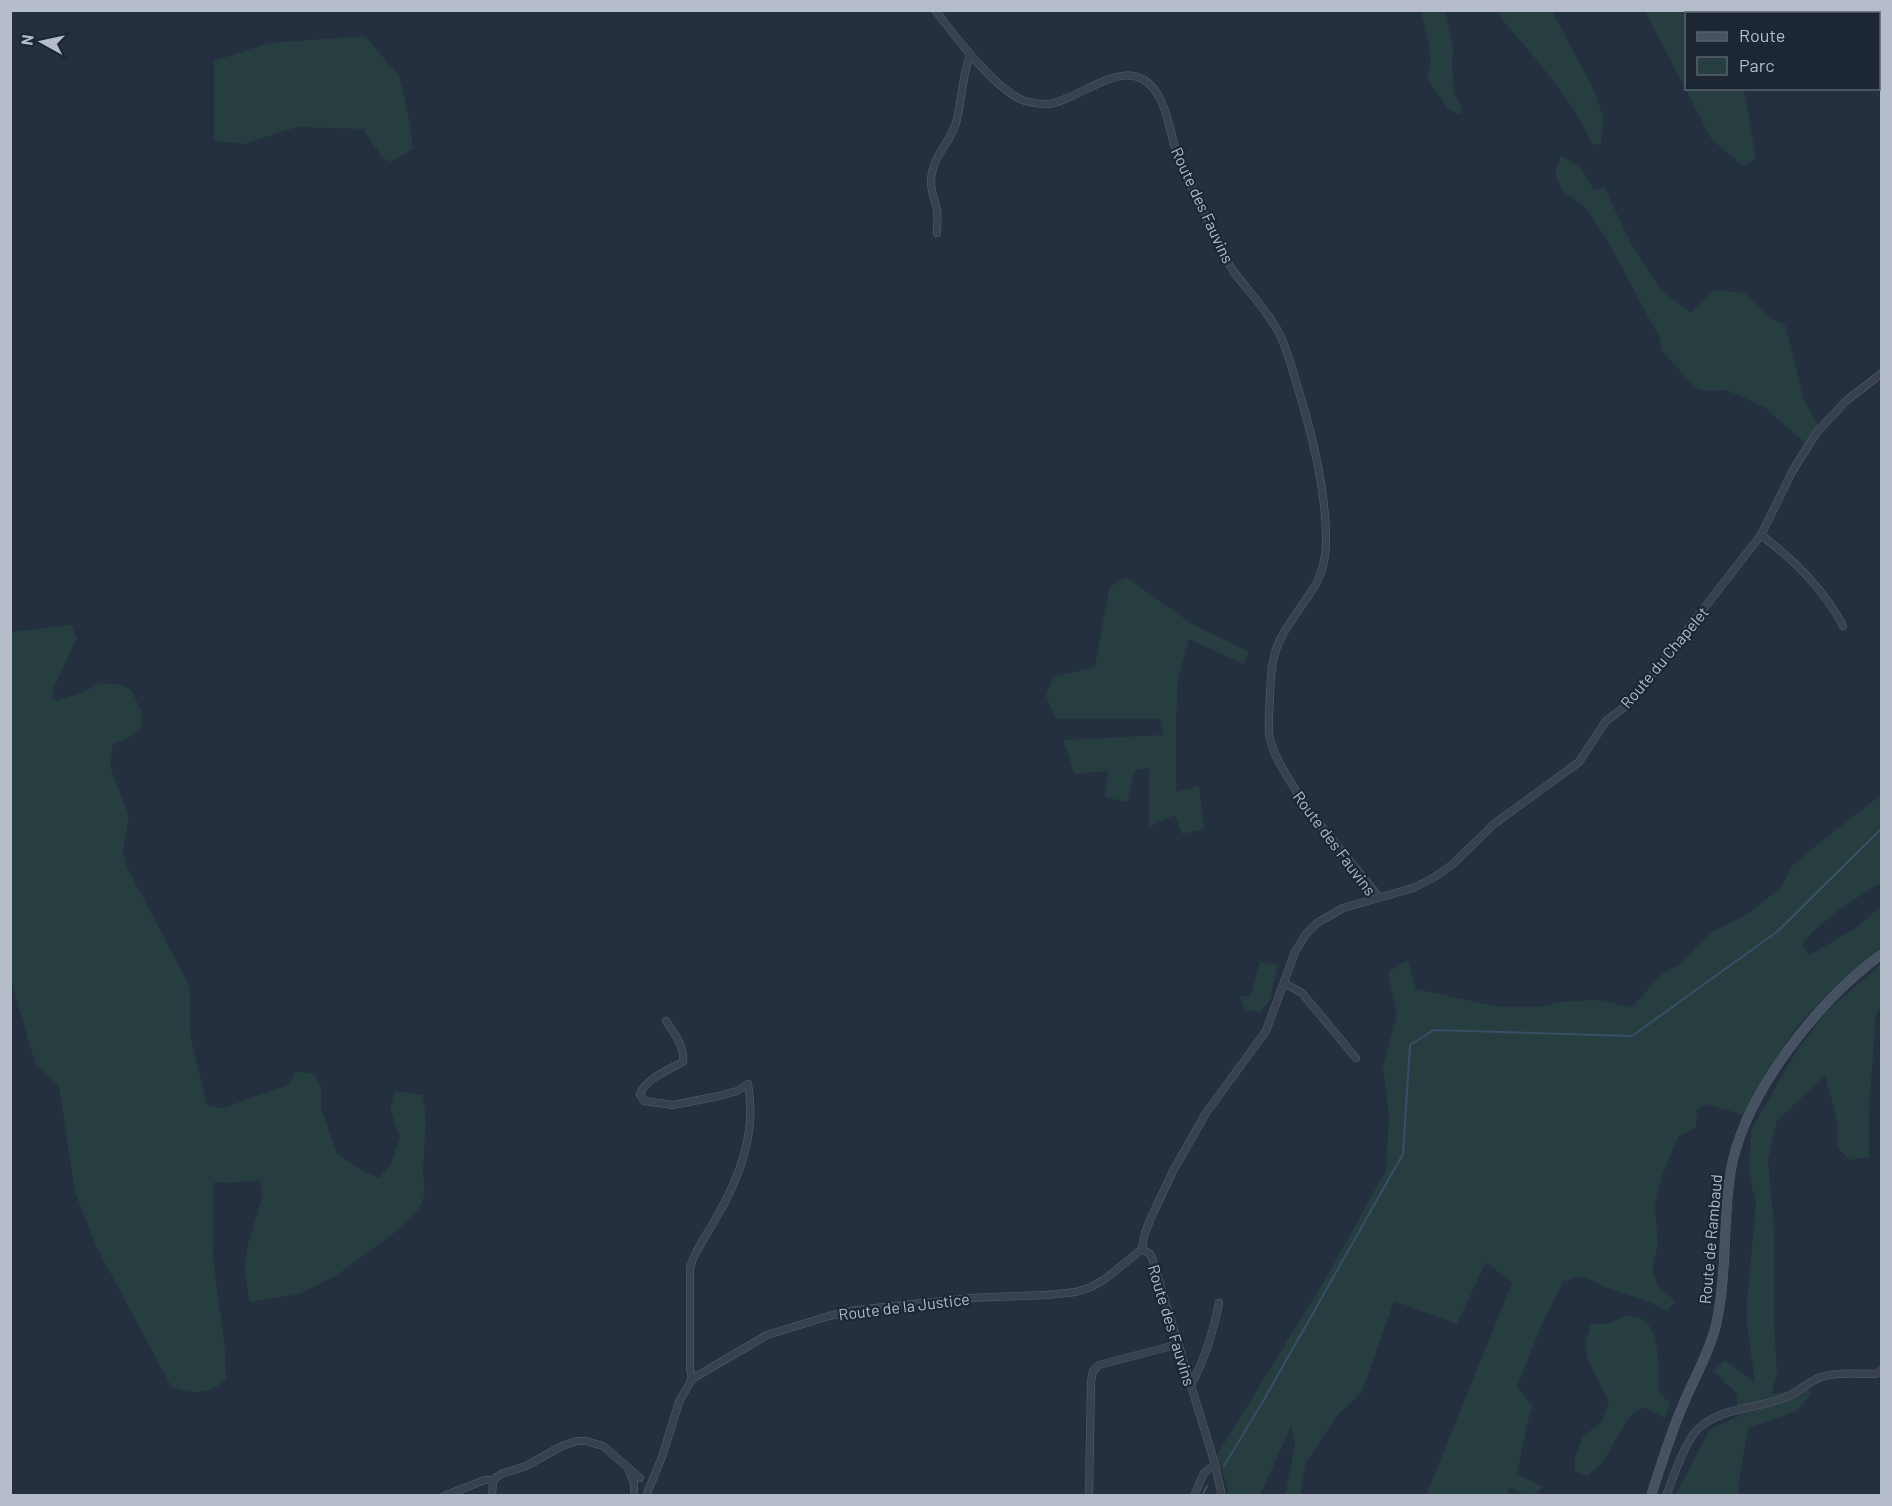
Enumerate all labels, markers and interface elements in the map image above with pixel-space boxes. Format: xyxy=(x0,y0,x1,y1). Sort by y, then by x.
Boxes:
north arrow xyxy=(12,12,72,72)
legend xyxy=(1685,12,1880,90)
text: Route xyxy=(1739,24,1785,46)
text: N xyxy=(17,33,37,46)
text: Parc xyxy=(1739,54,1775,76)
street label: Route des Fauvins xyxy=(1168,144,1238,266)
street label: Route du Chapelet xyxy=(1616,602,1712,712)
street label: Route des Fauvins xyxy=(1290,787,1380,899)
street label: Route de Rambaud xyxy=(1695,1173,1725,1305)
street label: Route des Fauvins xyxy=(1145,1262,1199,1388)
street label: Route de la Justice xyxy=(837,1289,971,1323)

